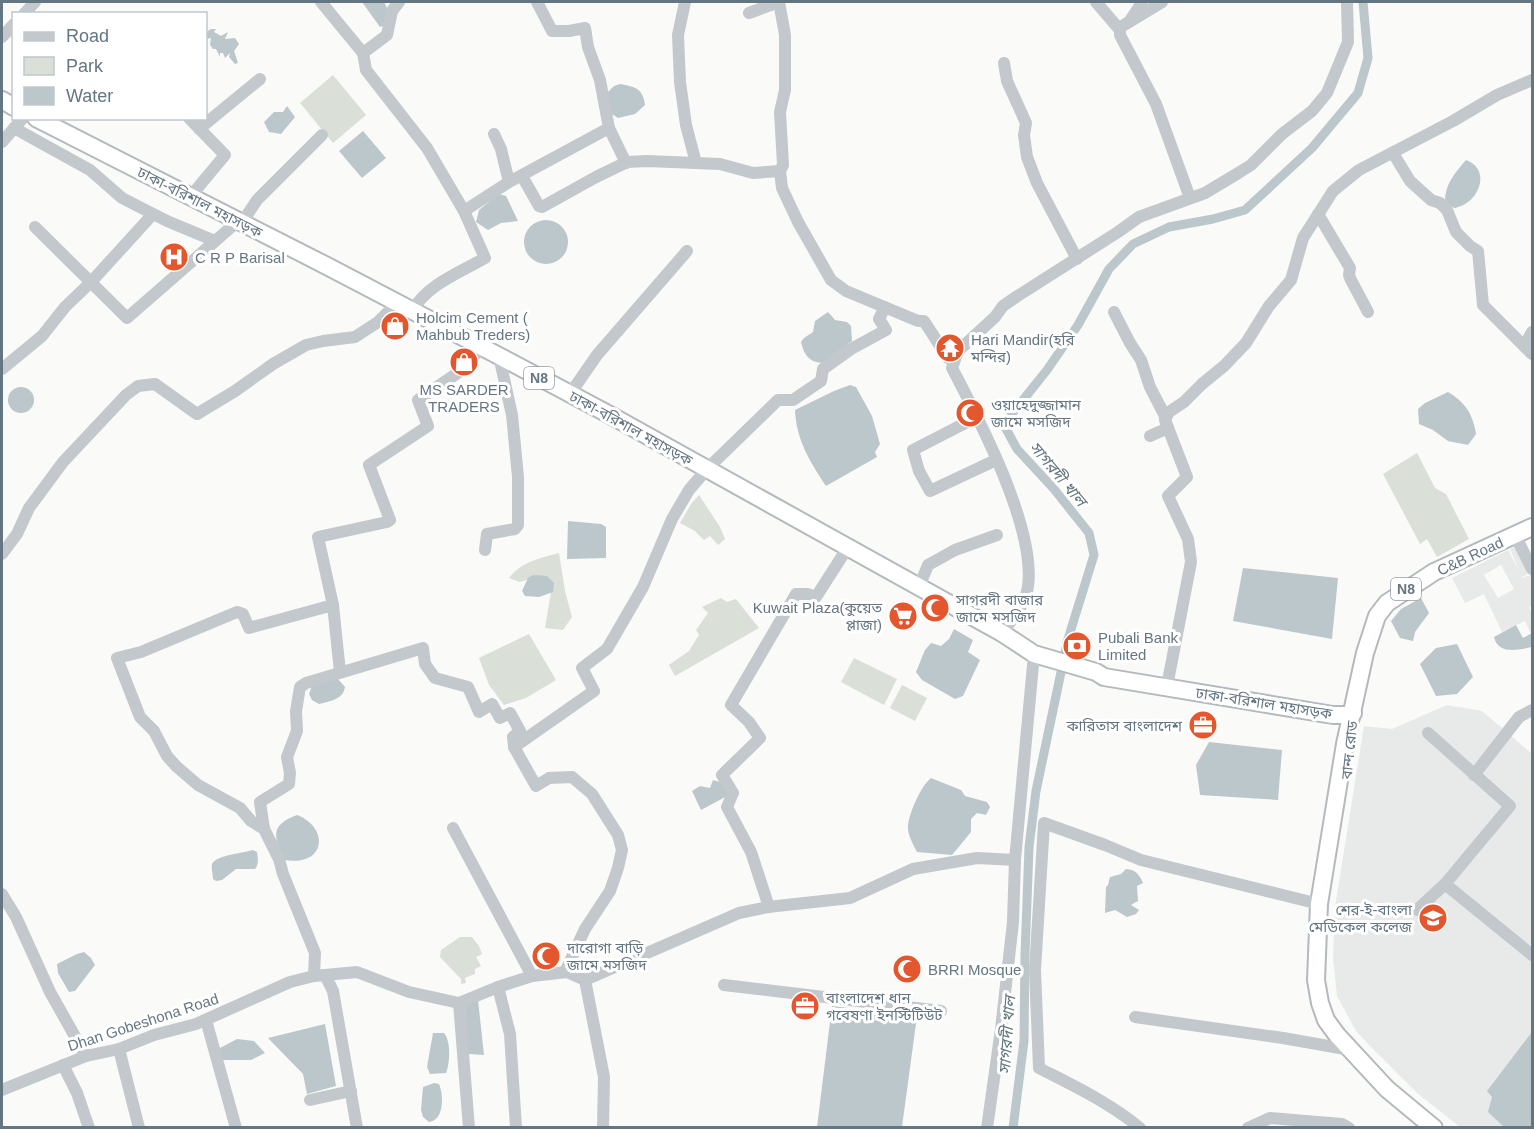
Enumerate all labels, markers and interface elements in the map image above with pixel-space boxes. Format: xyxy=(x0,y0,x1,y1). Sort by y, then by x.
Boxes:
legend xyxy=(12,12,207,120)
text: Road xyxy=(66,26,109,46)
text: Park xyxy=(66,56,104,76)
text: Water xyxy=(66,86,113,106)
street label: ঢাকা-বরিশাল মহাসড়ক xyxy=(134,163,266,241)
hospital icon: C R P Barisal xyxy=(158,241,190,273)
place label: C R P Barisal xyxy=(195,249,285,266)
place label: Holcim Cement ( Mahbub Treders) xyxy=(416,309,530,343)
shop icon: Holcim Cement ( Mahbub Treders) xyxy=(379,310,411,342)
place label: Hari Mandir(হরি মন্দির) xyxy=(970,331,1076,365)
temple icon: Hari Mandir(হরি মন্দির) xyxy=(934,332,966,364)
shop icon: MS SARDER TRADERS xyxy=(448,346,480,378)
road number: N8 xyxy=(524,367,554,389)
place label: MS SARDER TRADERS xyxy=(419,381,509,415)
street label: ঢাকা-বরিশাল মহাসড়ক xyxy=(566,387,696,469)
place label: ওয়াহেদুজ্জামান জামে মসজিদ xyxy=(990,396,1082,430)
mosque icon: ওয়াহেদুজ্জামান জামে মসজিদ xyxy=(954,397,986,429)
water label: সাগরদী খাল xyxy=(1026,438,1093,512)
street label: C&B Road xyxy=(1434,533,1506,579)
road number: N8 xyxy=(1391,578,1421,600)
place label: সাগরদী বাজার জামে মসজিদ xyxy=(955,591,1044,625)
mosque icon: সাগরদী বাজার জামে মসজিদ xyxy=(919,592,951,624)
place label: Kuwait Plaza(কুয়েত প্লাজা) xyxy=(753,599,882,633)
supermarket icon: Kuwait Plaza(কুয়েত প্লাজা) xyxy=(887,600,919,632)
place label: Pubali Bank Limited xyxy=(1098,629,1179,663)
bank icon: Pubali Bank Limited xyxy=(1061,630,1093,662)
street label: ঢাকা-বরিশাল মহাসড়ক xyxy=(1194,684,1334,722)
office icon: কারিতাস বাংলাদেশ xyxy=(1187,709,1219,741)
place label: কারিতাস বাংলাদেশ xyxy=(1065,717,1183,734)
street label: বান্দ রোড xyxy=(1337,720,1361,781)
place label: শের-ই-বাংলা মেডিকেল কলেজ xyxy=(1309,901,1413,935)
school or university icon: শের-ই-বাংলা মেডিকেল কলেজ xyxy=(1417,902,1449,934)
place label: দারোগা বাড়ি জামে মসজিদ xyxy=(566,939,647,973)
mosque icon: দারোগা বাড়ি জামে মসজিদ xyxy=(530,940,562,972)
mosque icon: BRRI Mosque xyxy=(891,953,923,985)
place label: BRRI Mosque xyxy=(928,961,1021,978)
place label: বাংলাদেশ ধান গবেষণা ইনস্টিটিউট xyxy=(825,989,943,1023)
street label: Dhan Gobeshona Road xyxy=(65,990,221,1054)
office icon: বাংলাদেশ ধান গবেষণা ইনস্টিটিউট xyxy=(789,990,821,1022)
water label: সাগরদী খাল xyxy=(995,992,1018,1075)

